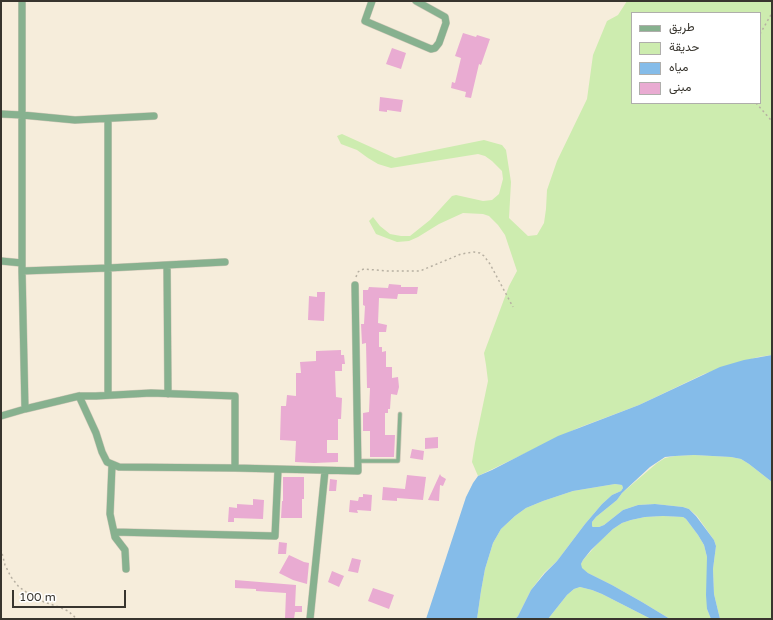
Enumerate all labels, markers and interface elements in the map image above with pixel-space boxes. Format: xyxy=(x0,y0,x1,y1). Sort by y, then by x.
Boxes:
legend xyxy=(631,12,761,104)
text: طريق xyxy=(669,20,694,34)
text: حديقة xyxy=(669,40,699,54)
text: مياه xyxy=(669,60,688,74)
text: مبنى xyxy=(669,80,691,94)
scale bar xyxy=(14,582,128,608)
text: 100 m xyxy=(19,590,56,604)

